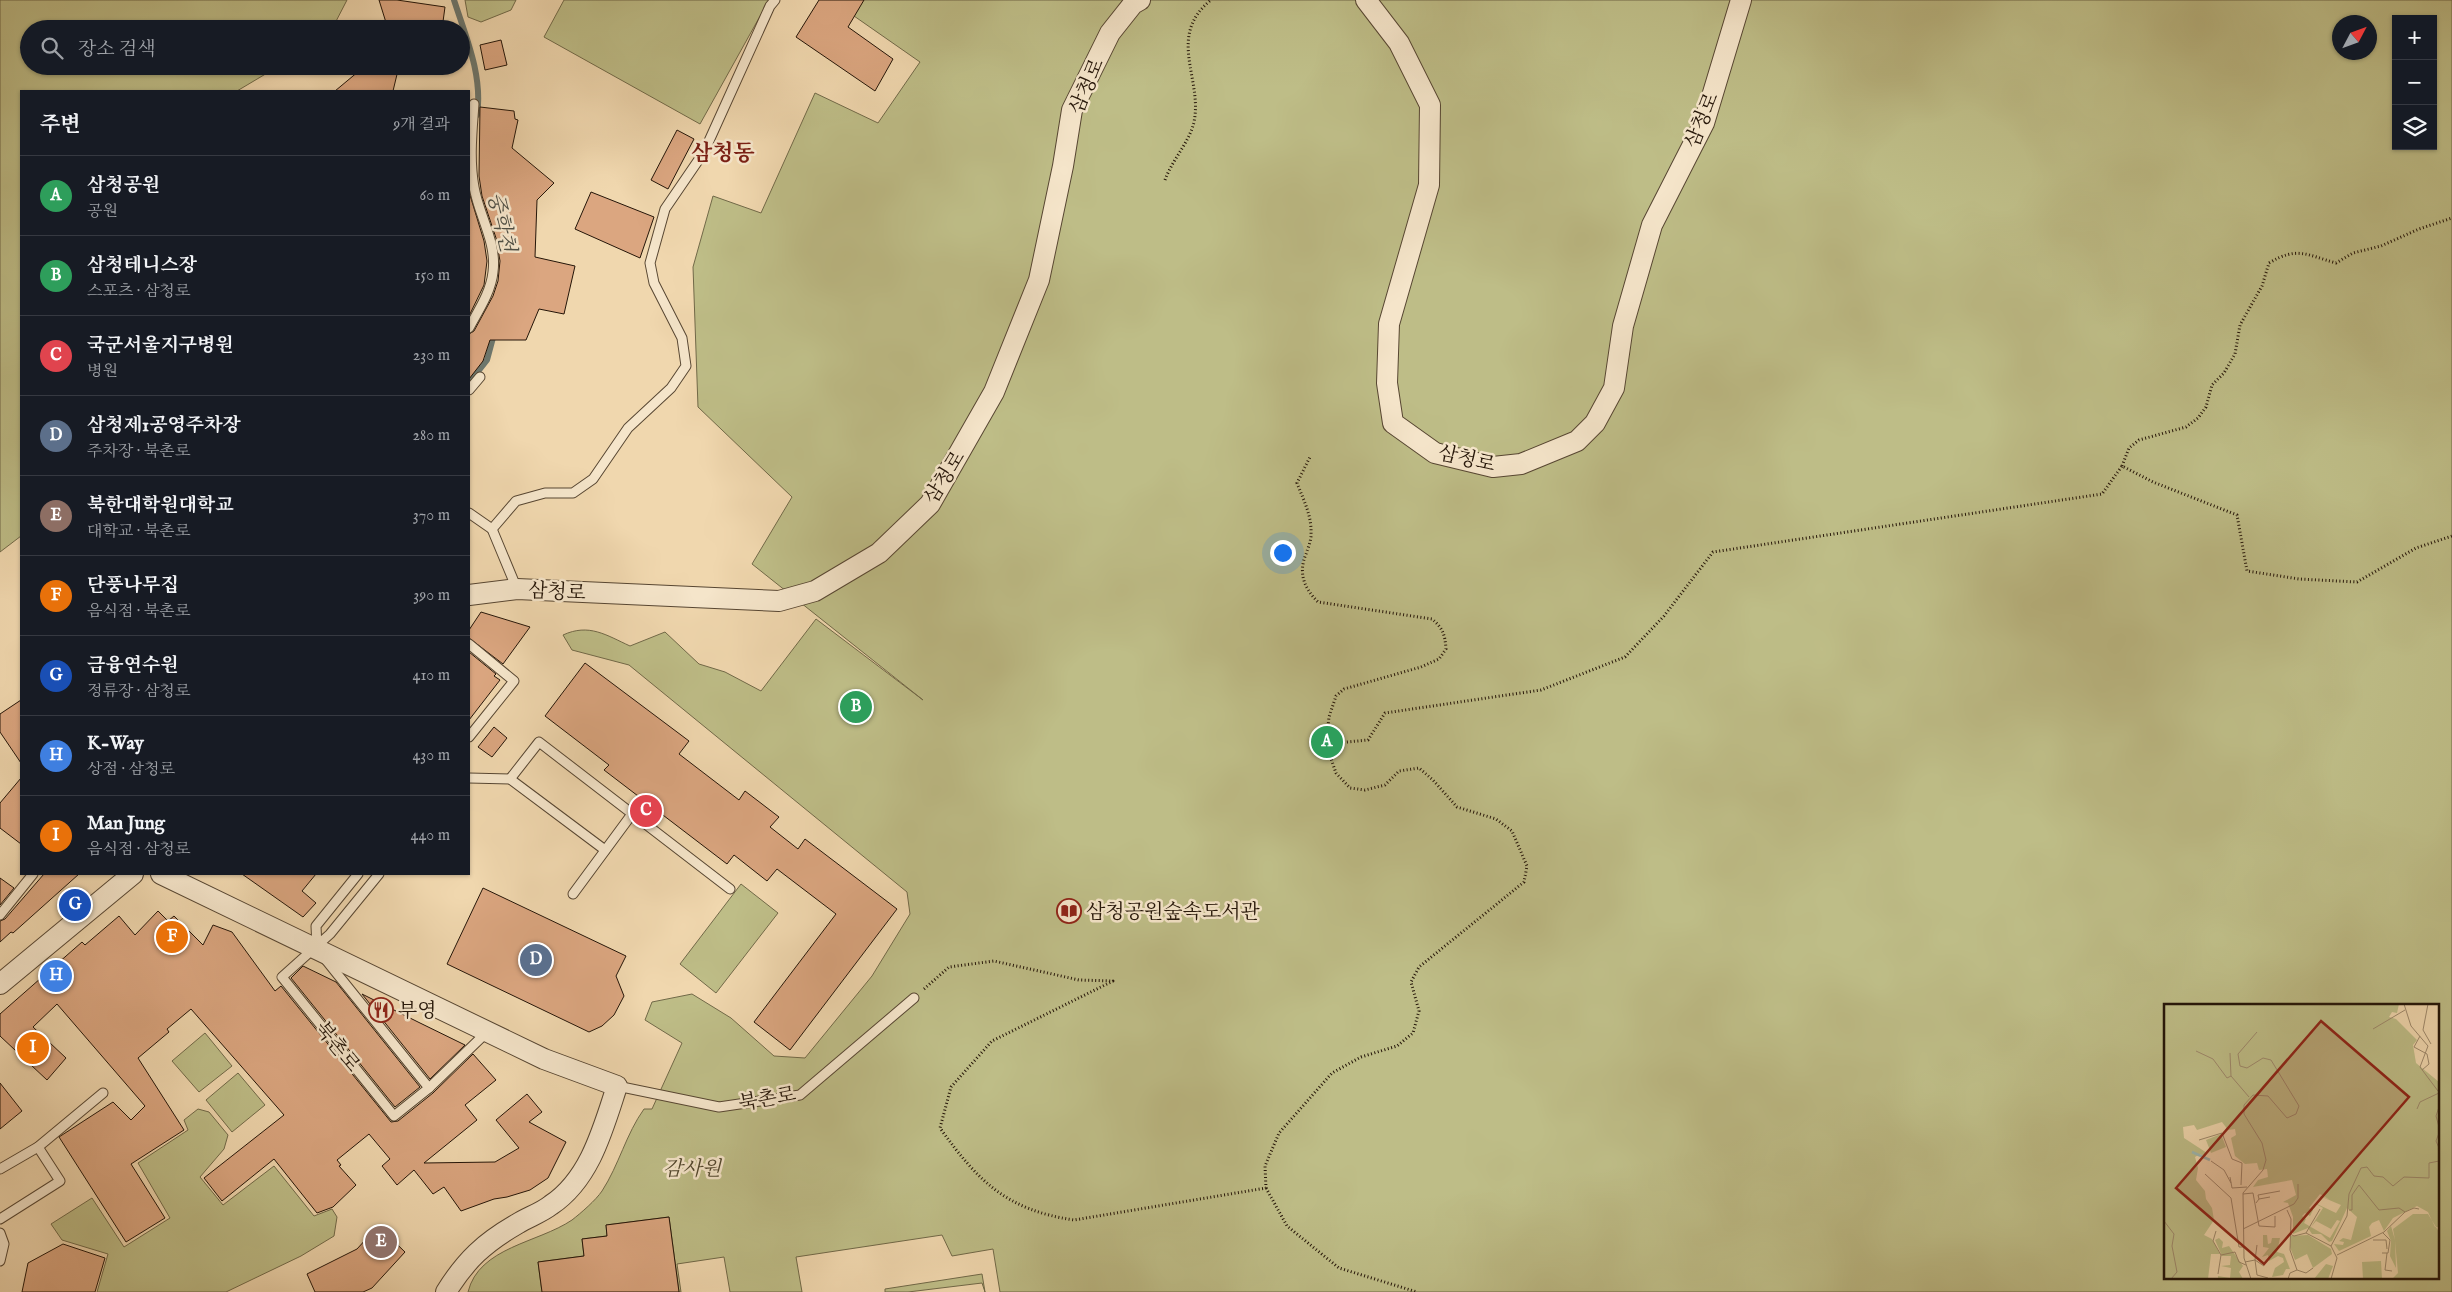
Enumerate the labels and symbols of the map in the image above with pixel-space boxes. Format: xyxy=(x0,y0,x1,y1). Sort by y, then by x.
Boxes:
north arrow xyxy=(2332,15,2377,60)
street label: 삼청로 xyxy=(1065,55,1110,118)
street label: 삼청로 xyxy=(1680,89,1725,152)
district label: 삼청동 xyxy=(691,140,755,168)
water label: 중학천 xyxy=(481,190,521,257)
street label: 삼청로 xyxy=(1436,441,1498,478)
street label: 삼청로 xyxy=(919,447,971,509)
your location xyxy=(1270,540,1296,566)
street label: 삼청로 xyxy=(527,578,587,606)
pin: B xyxy=(840,688,872,726)
pin: A xyxy=(1311,723,1343,761)
pin: C xyxy=(630,792,662,830)
pin: G xyxy=(59,886,91,924)
library icon: 삼청공원숲속도서관 xyxy=(1056,898,1082,924)
place label: 삼청공원숲속도서관 xyxy=(1086,900,1261,925)
pin: F xyxy=(156,918,188,956)
pin: D xyxy=(520,941,552,979)
pin: H xyxy=(40,957,72,995)
restaurant icon: 부영 xyxy=(368,997,394,1023)
place label: 부영 xyxy=(398,999,437,1024)
inset map xyxy=(2164,1004,2440,1280)
street label: 북촌로 xyxy=(309,1017,365,1077)
pin: I xyxy=(17,1029,49,1067)
street label: 북촌로 xyxy=(737,1082,798,1117)
park label: 감사원 xyxy=(663,1157,723,1182)
pin: E xyxy=(365,1223,397,1261)

